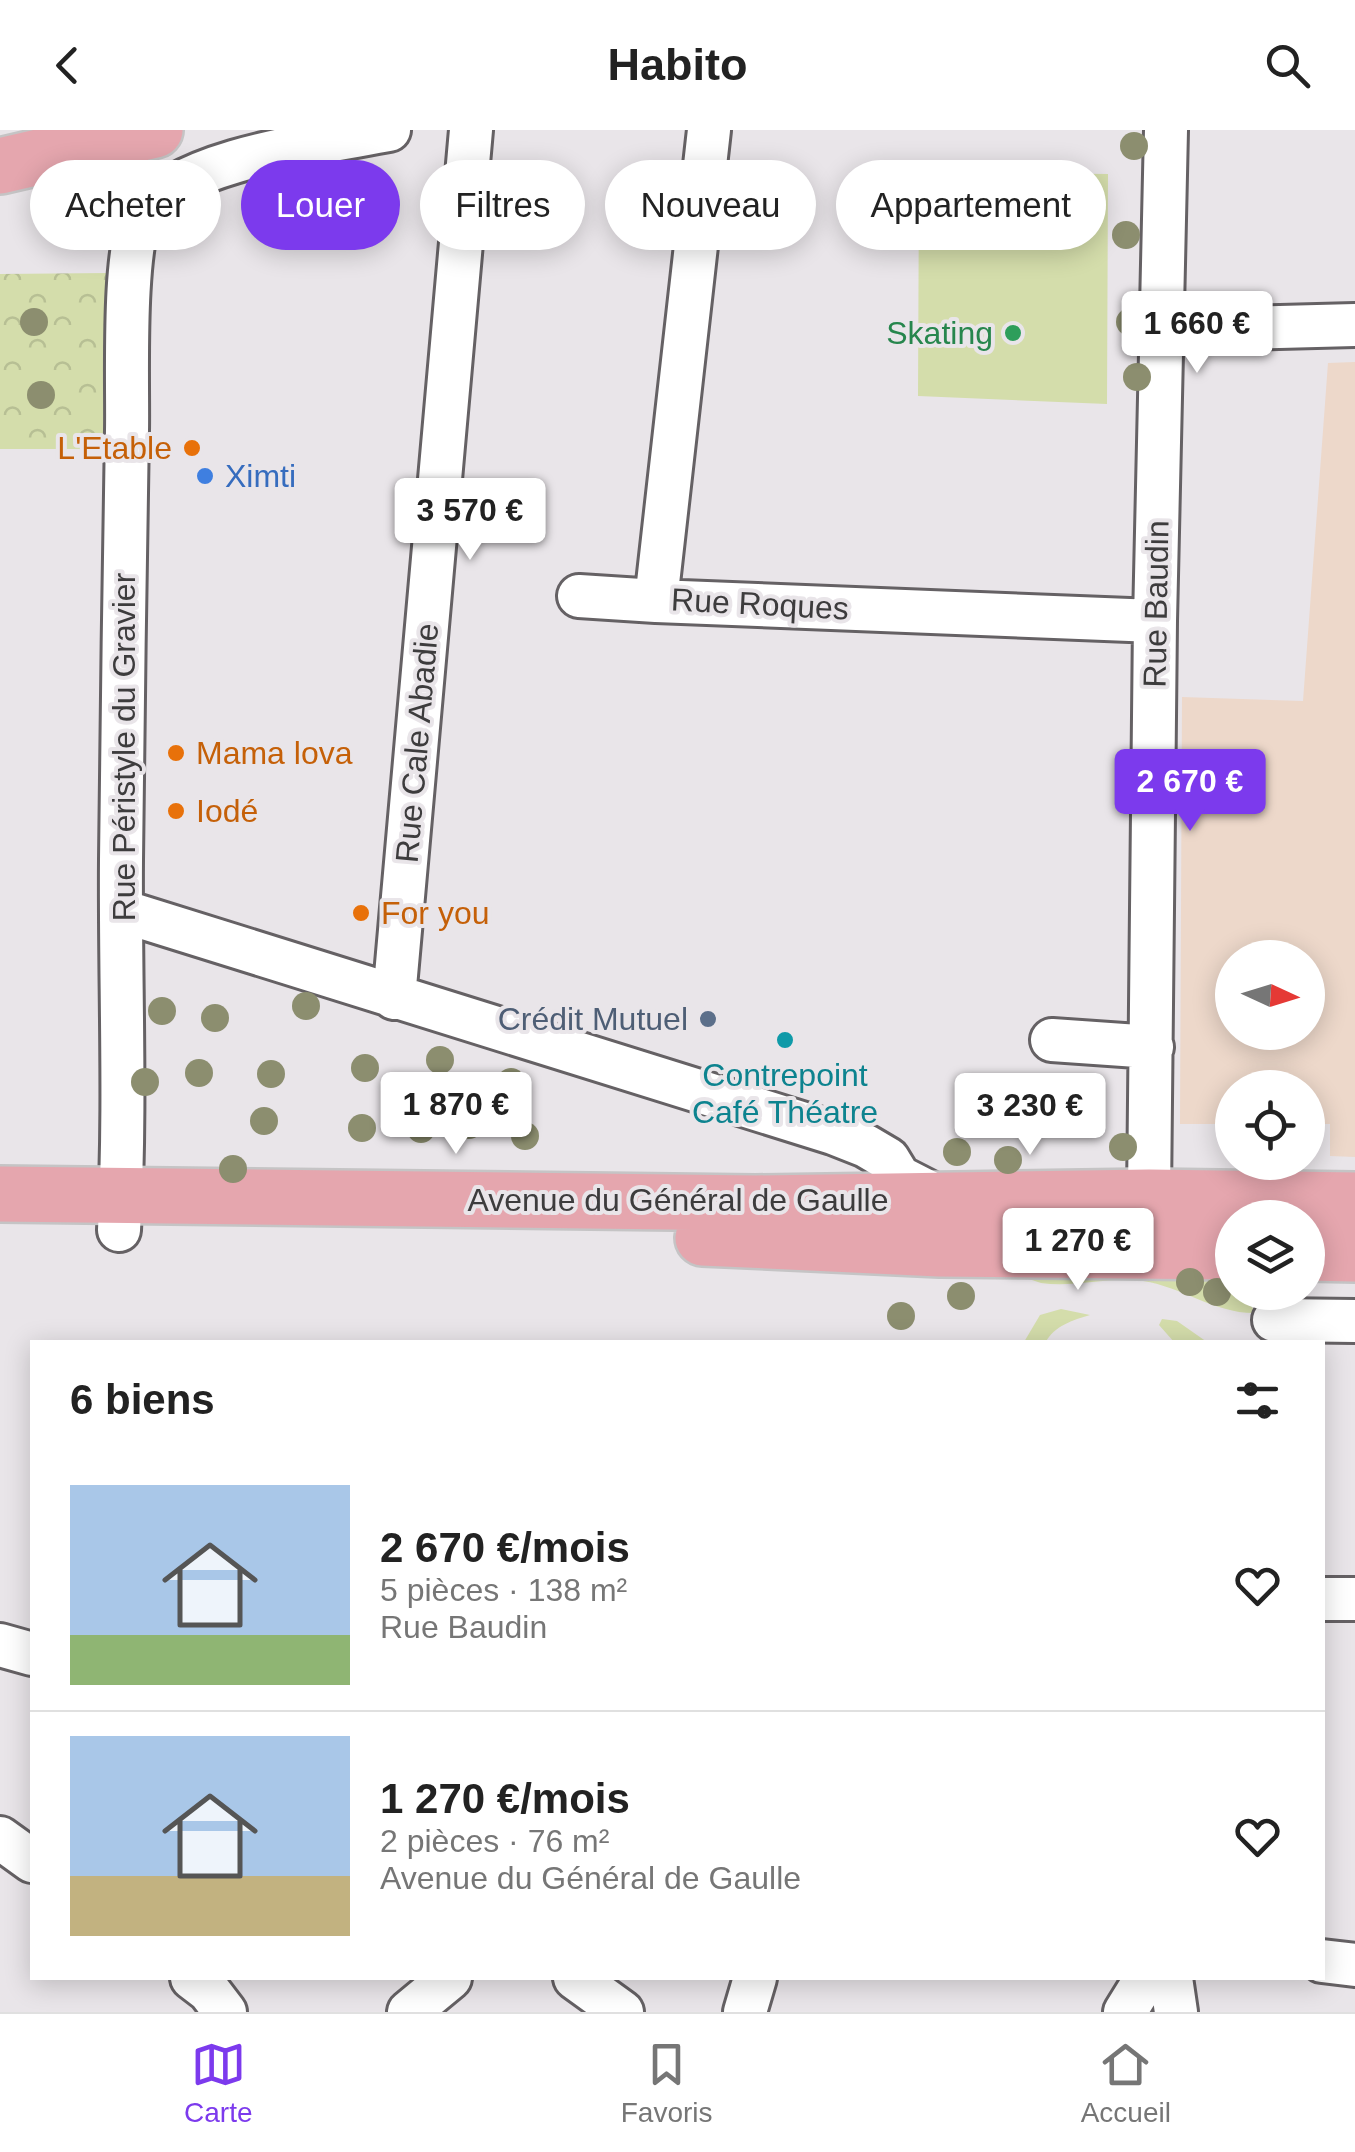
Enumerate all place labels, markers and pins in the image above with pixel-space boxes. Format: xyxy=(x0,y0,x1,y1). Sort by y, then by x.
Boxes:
pin: 1 660 € xyxy=(1105,291,1289,376)
place label: Skating xyxy=(886,315,993,351)
marker: Skating xyxy=(1002,322,1024,344)
place label: L'Etable xyxy=(57,430,172,466)
marker: L'Etable xyxy=(181,437,203,459)
place label: Ximti xyxy=(225,458,296,494)
marker: Ximti xyxy=(194,465,216,487)
pin: 3 570 € xyxy=(378,478,562,563)
place label: Mama lova xyxy=(196,735,353,771)
marker: Mama lova xyxy=(165,742,187,764)
pin: 2 670 € xyxy=(1098,749,1282,834)
place label: Iodé xyxy=(196,793,258,829)
marker: Iodé xyxy=(165,800,187,822)
place label: For you xyxy=(381,895,489,931)
marker: For you xyxy=(350,902,372,924)
place label: Crédit Mutuel xyxy=(498,1001,688,1037)
marker: Crédit Mutuel xyxy=(697,1008,719,1030)
marker: Contrepoint Café Théatre xyxy=(774,1029,796,1051)
place label: Contrepoint Café Théatre xyxy=(692,1057,878,1130)
pin: 1 870 € xyxy=(364,1072,548,1157)
pin: 3 230 € xyxy=(938,1073,1122,1158)
pin: 1 270 € xyxy=(986,1208,1170,1293)

